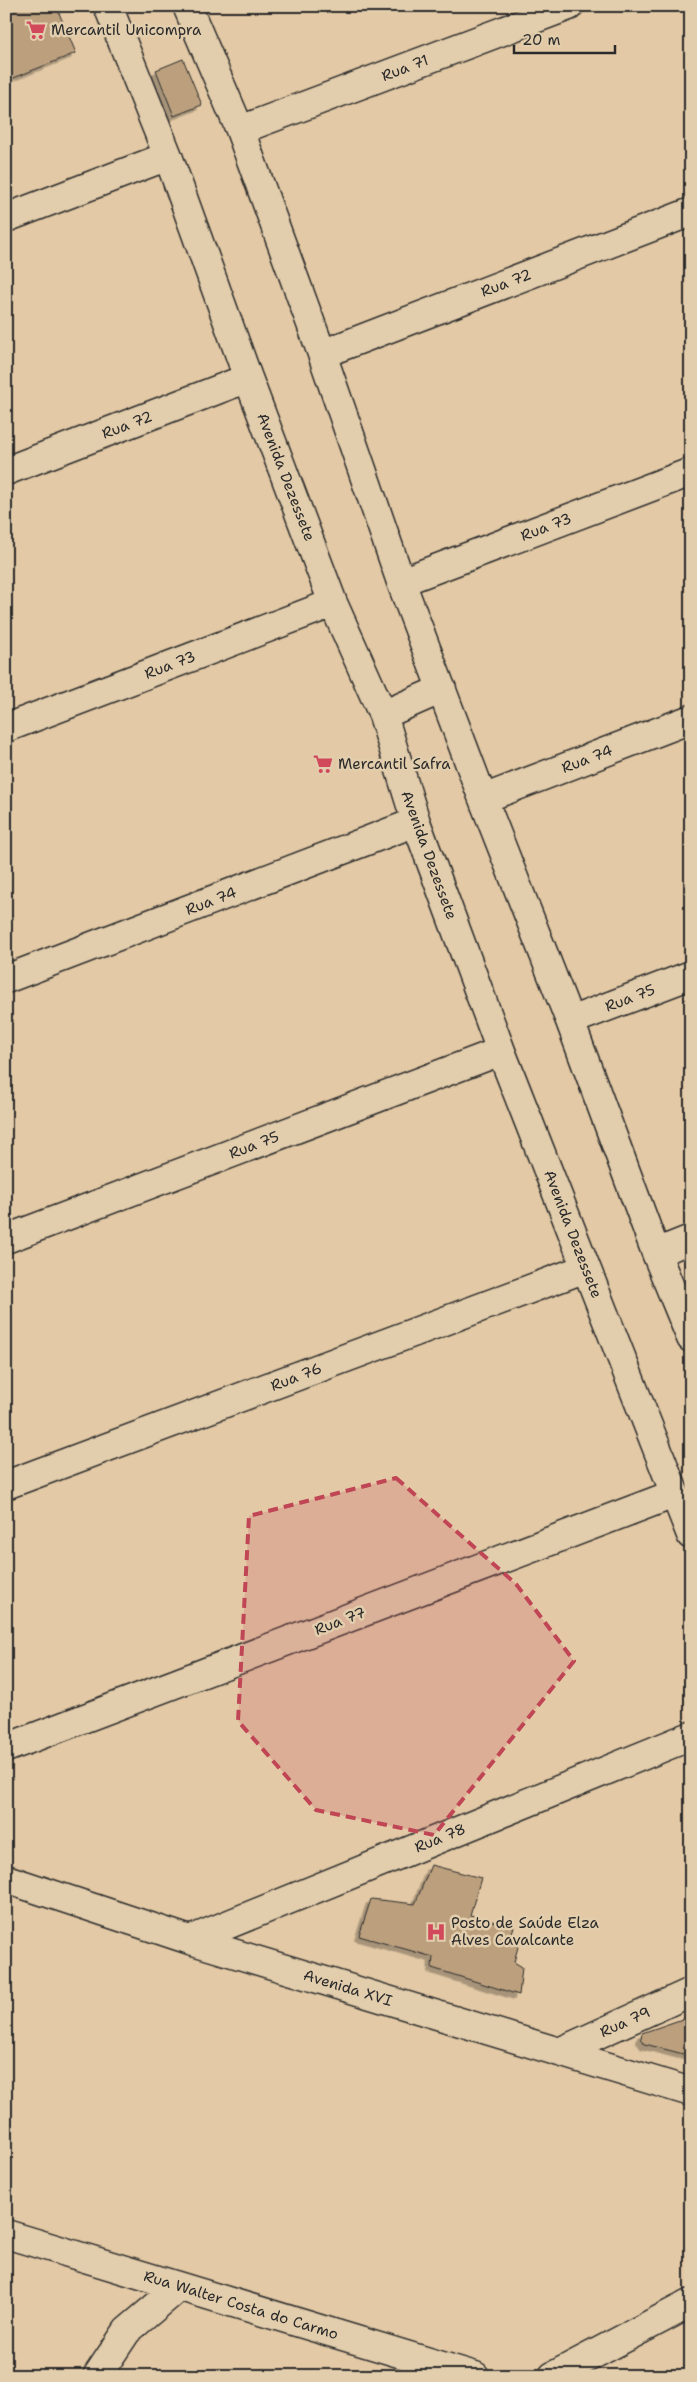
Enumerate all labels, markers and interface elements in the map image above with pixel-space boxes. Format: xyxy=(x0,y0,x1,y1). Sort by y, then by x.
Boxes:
supermarket icon: Mercantil Unicompra xyxy=(25,19,47,41)
place label: Mercantil Unicompra xyxy=(51,20,202,40)
scale bar xyxy=(514,22,616,54)
text: 20 m xyxy=(522,30,561,50)
street label: Rua 71 xyxy=(379,50,431,86)
street label: Rua 72 xyxy=(478,264,534,302)
street label: Rua 72 xyxy=(99,406,155,444)
street label: Avenida Dezessete xyxy=(252,410,320,544)
street label: Rua 73 xyxy=(518,508,574,546)
street label: Rua 73 xyxy=(142,646,198,684)
street label: Rua 74 xyxy=(559,740,615,778)
supermarket icon: Mercantil Safra xyxy=(312,753,334,775)
place label: Mercantil Safra xyxy=(338,754,451,774)
street label: Avenida Dezessete xyxy=(396,788,462,922)
street label: Rua 74 xyxy=(183,882,239,920)
street label: Rua 75 xyxy=(602,979,658,1017)
street label: Rua 75 xyxy=(226,1126,282,1164)
street label: Avenida Dezessete xyxy=(539,1167,607,1301)
street label: Rua 76 xyxy=(268,1358,324,1396)
street label: Rua 77 xyxy=(312,1602,368,1640)
street label: Rua 78 xyxy=(412,1819,468,1857)
place label: Posto de Saúde Elza Alves Cavalcante xyxy=(451,1913,600,1950)
hospital icon: Posto de Saúde Elza Alves Cavalcante xyxy=(425,1921,447,1943)
street label: Avenida XVI xyxy=(301,1965,395,2011)
street label: Rua 79 xyxy=(597,2002,653,2042)
street label: Rua Walter Costa do Carmo xyxy=(141,2266,341,2344)

